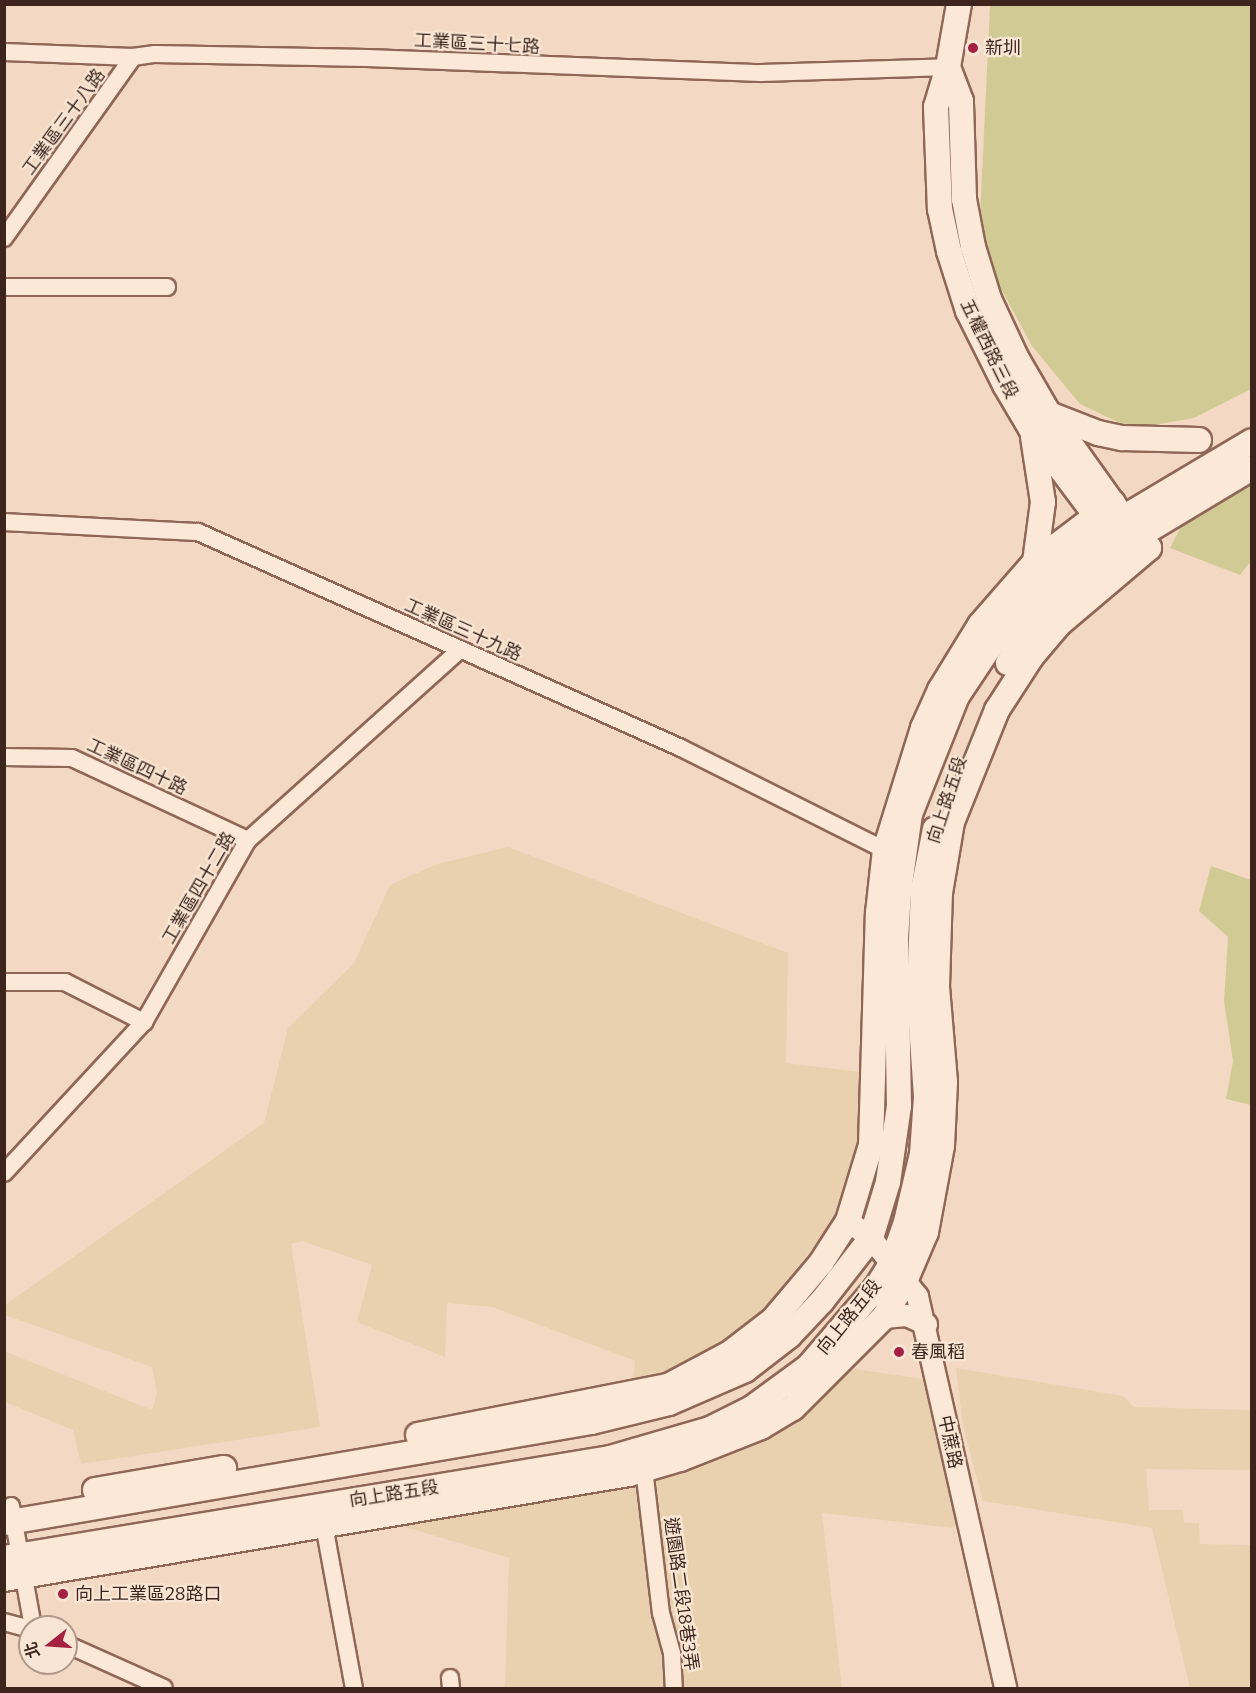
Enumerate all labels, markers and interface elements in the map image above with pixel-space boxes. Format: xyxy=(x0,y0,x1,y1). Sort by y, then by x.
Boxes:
street label: 工業區三十七路 xyxy=(414,30,540,58)
place label: 新圳 xyxy=(985,37,1021,59)
marker: 新圳 xyxy=(966,41,980,55)
street label: 工業區三十八路 xyxy=(18,65,110,179)
street label: 五權西路三段 xyxy=(956,296,1022,402)
street label: 工業區三十九路 xyxy=(401,595,525,665)
street label: 工業區四十路 xyxy=(83,734,191,800)
street label: 向上路五段 xyxy=(923,754,971,846)
street label: 工業區四十二路 xyxy=(158,828,240,948)
street label: 向上路五段 xyxy=(812,1275,886,1359)
place label: 春風稻 xyxy=(911,1341,965,1363)
marker: 春風稻 xyxy=(892,1345,906,1359)
street label: 中蔗路 xyxy=(934,1413,966,1471)
street label: 向上路五段 xyxy=(348,1476,440,1512)
street label: 遊園路二段18巷3弄 xyxy=(660,1516,702,1672)
place label: 向上工業區28路口 xyxy=(75,1583,222,1605)
marker: 向上工業區28路口 xyxy=(56,1587,70,1601)
north arrow xyxy=(18,1615,78,1675)
text: 北 xyxy=(21,1639,44,1660)

